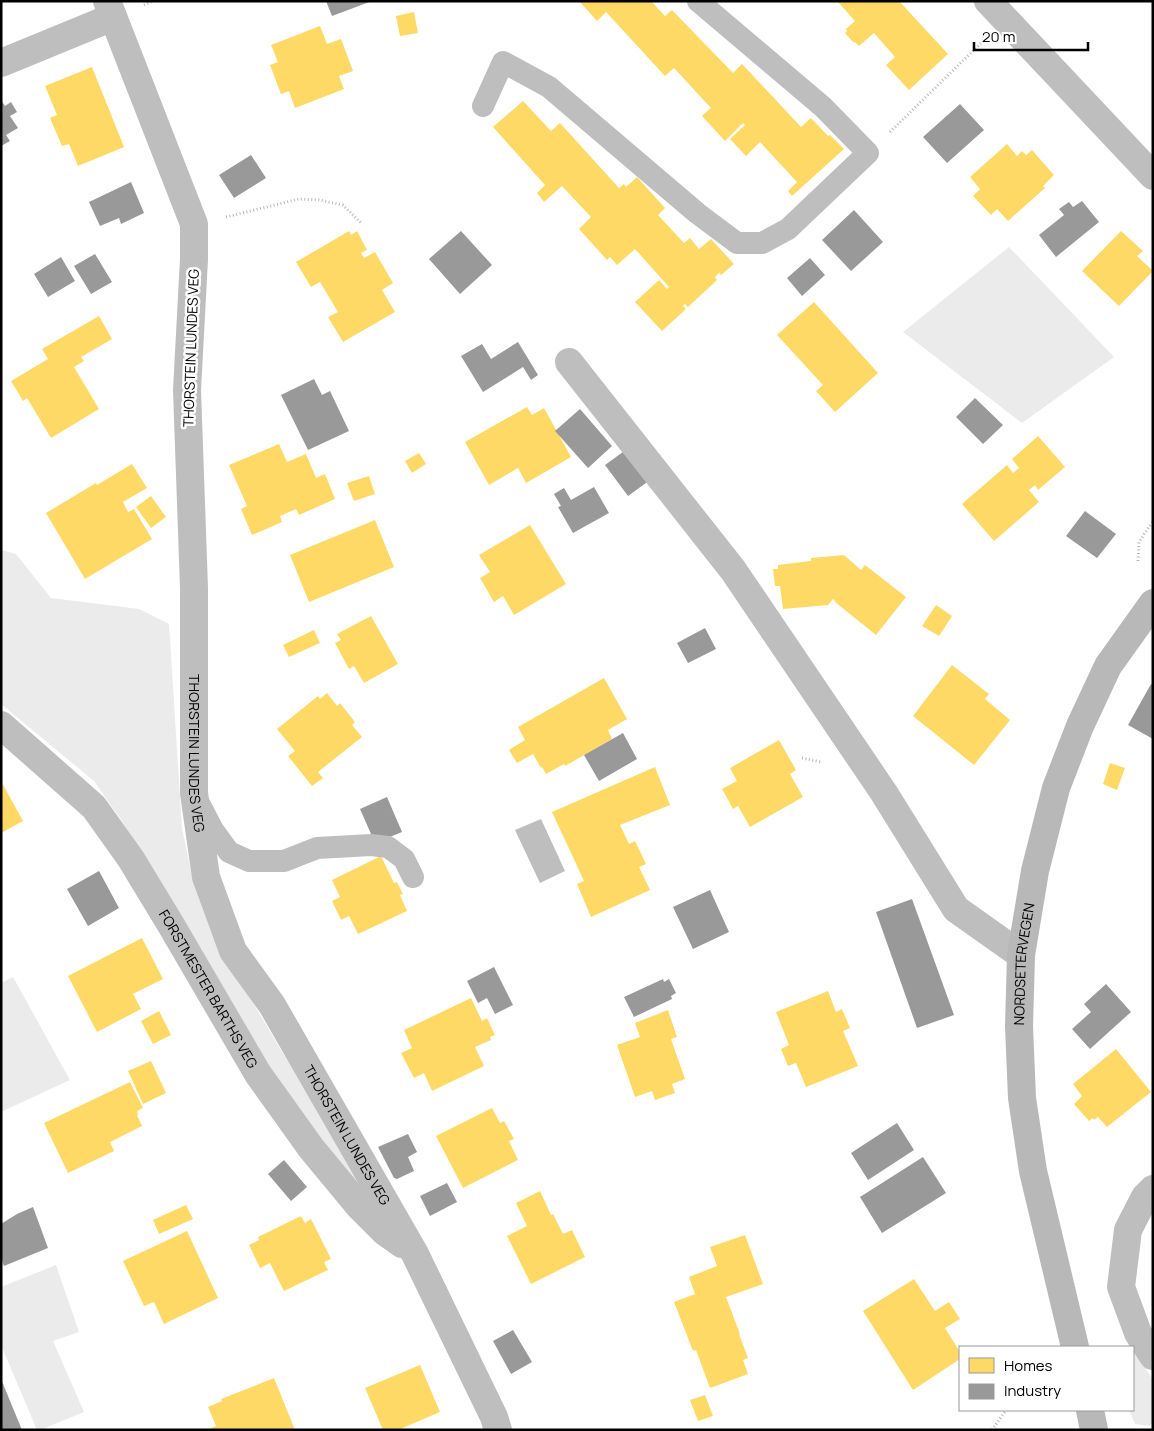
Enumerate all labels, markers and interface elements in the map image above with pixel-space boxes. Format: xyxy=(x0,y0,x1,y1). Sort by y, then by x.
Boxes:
scale bar xyxy=(974,20,1088,52)
text: 20 m xyxy=(982,26,1015,47)
street label: THORSTEIN LUNDES VEG xyxy=(178,268,203,427)
street label: THORSTEIN LUNDES VEG xyxy=(185,674,210,834)
street label: NORDSETERVEGEN xyxy=(1009,901,1039,1026)
street label: FORSTMESTER BARTHS VEG xyxy=(155,906,263,1072)
street label: THORSTEIN LUNDES VEG xyxy=(299,1061,395,1208)
legend xyxy=(959,1346,1134,1411)
text: Homes xyxy=(1004,1355,1053,1376)
text: Industry xyxy=(1004,1380,1061,1401)

